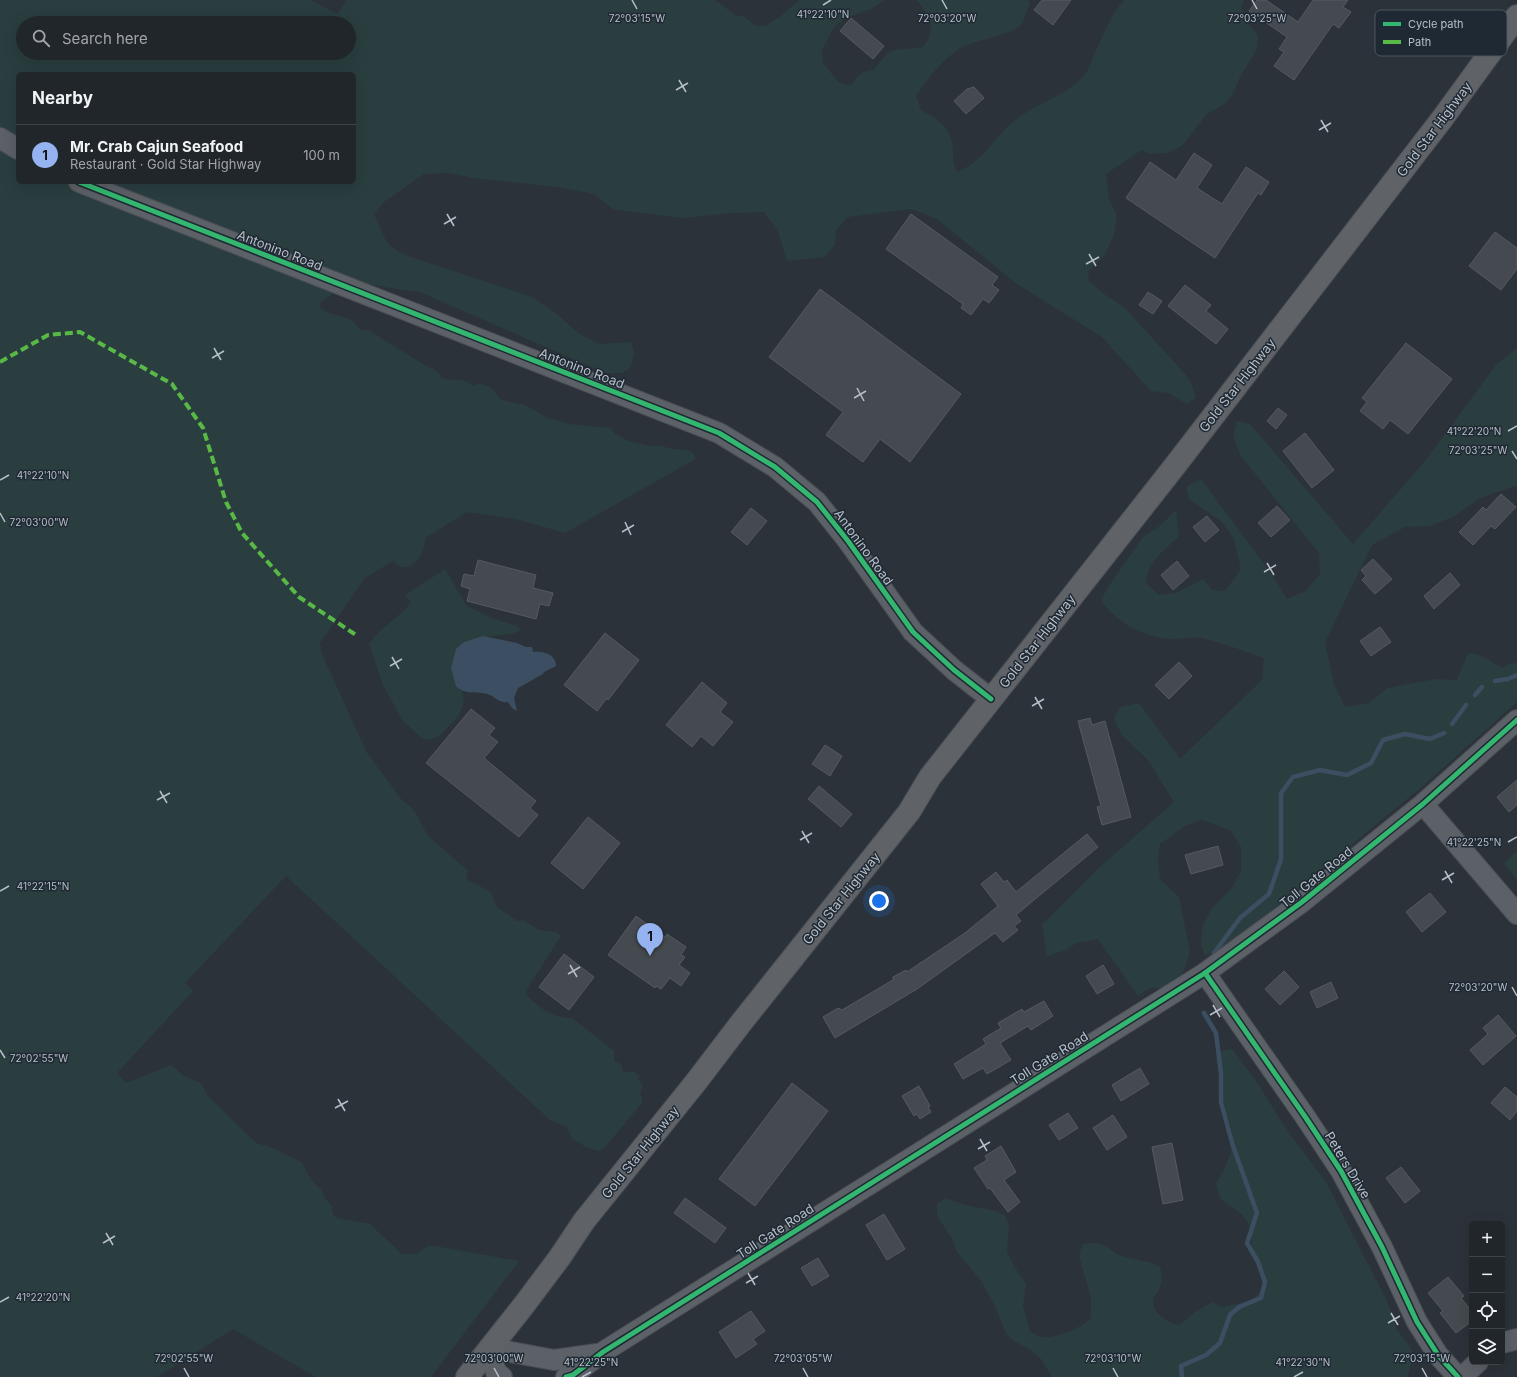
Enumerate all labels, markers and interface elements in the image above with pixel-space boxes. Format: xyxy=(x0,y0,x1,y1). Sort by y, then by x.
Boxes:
text: 41°22'10"N xyxy=(797,8,849,20)
legend xyxy=(1375,10,1507,56)
text: 72°03'15"W xyxy=(609,12,665,24)
text: 72°03'20"W xyxy=(918,12,977,24)
text: 72°03'25"W xyxy=(1228,12,1286,24)
search box xyxy=(16,16,356,60)
text: Cycle path xyxy=(1408,17,1464,31)
icon: search xyxy=(30,27,52,49)
text: Search here xyxy=(62,29,148,48)
text: Path xyxy=(1408,35,1431,49)
street label: Gold Star Highway xyxy=(1393,79,1475,179)
text: Nearby xyxy=(32,88,93,108)
text: Mr. Crab Cajun Seafood xyxy=(70,137,243,156)
text: 1 xyxy=(42,147,48,163)
text: 100 m xyxy=(303,147,340,163)
text: Restaurant · Gold Star Highway xyxy=(70,156,261,172)
street label: Antonino Road xyxy=(235,226,325,274)
street label: Gold Star Highway xyxy=(1196,335,1278,435)
street label: Antonino Road xyxy=(537,344,627,392)
text: 41°22'20"N xyxy=(1447,425,1501,437)
text: 72°03'25"W xyxy=(1449,444,1507,456)
text: 41°22'10"N xyxy=(17,469,69,481)
street label: Antonino Road xyxy=(831,506,897,588)
text: 72°03'00"W xyxy=(10,516,69,528)
street label: Gold Star Highway xyxy=(996,591,1078,691)
text: 41°22'25"N xyxy=(1447,836,1501,848)
street label: Toll Gate Road xyxy=(1276,843,1356,911)
street label: Gold Star Highway xyxy=(799,849,883,947)
text: 41°22'15"N xyxy=(17,880,69,892)
your location xyxy=(869,891,889,911)
pin: 1 xyxy=(637,923,663,956)
text: 72°03'20"W xyxy=(1449,981,1508,993)
street label: Toll Gate Road xyxy=(1007,1028,1091,1088)
text: 72°02'55"W xyxy=(10,1052,68,1064)
street label: Gold Star Highway xyxy=(598,1103,682,1201)
street label: Peters Drive xyxy=(1322,1129,1374,1201)
street label: Toll Gate Road xyxy=(733,1200,817,1262)
map controls xyxy=(1469,1221,1505,1365)
button: + xyxy=(1469,1221,1505,1257)
button: − xyxy=(1469,1257,1505,1293)
text: 41°22'20"N xyxy=(16,1291,70,1303)
button: locate xyxy=(1469,1293,1505,1329)
button: layers xyxy=(1469,1329,1505,1365)
text: 72°02'55"W xyxy=(155,1352,213,1364)
text: 72°03'00"W xyxy=(465,1352,524,1364)
text: 72°03'05"W xyxy=(774,1352,832,1364)
text: 72°03'10"W xyxy=(1085,1352,1141,1364)
text: 72°03'15"W xyxy=(1394,1352,1450,1364)
text: 41°22'25"N xyxy=(564,1356,618,1368)
text: 41°22'30"N xyxy=(1276,1356,1330,1368)

